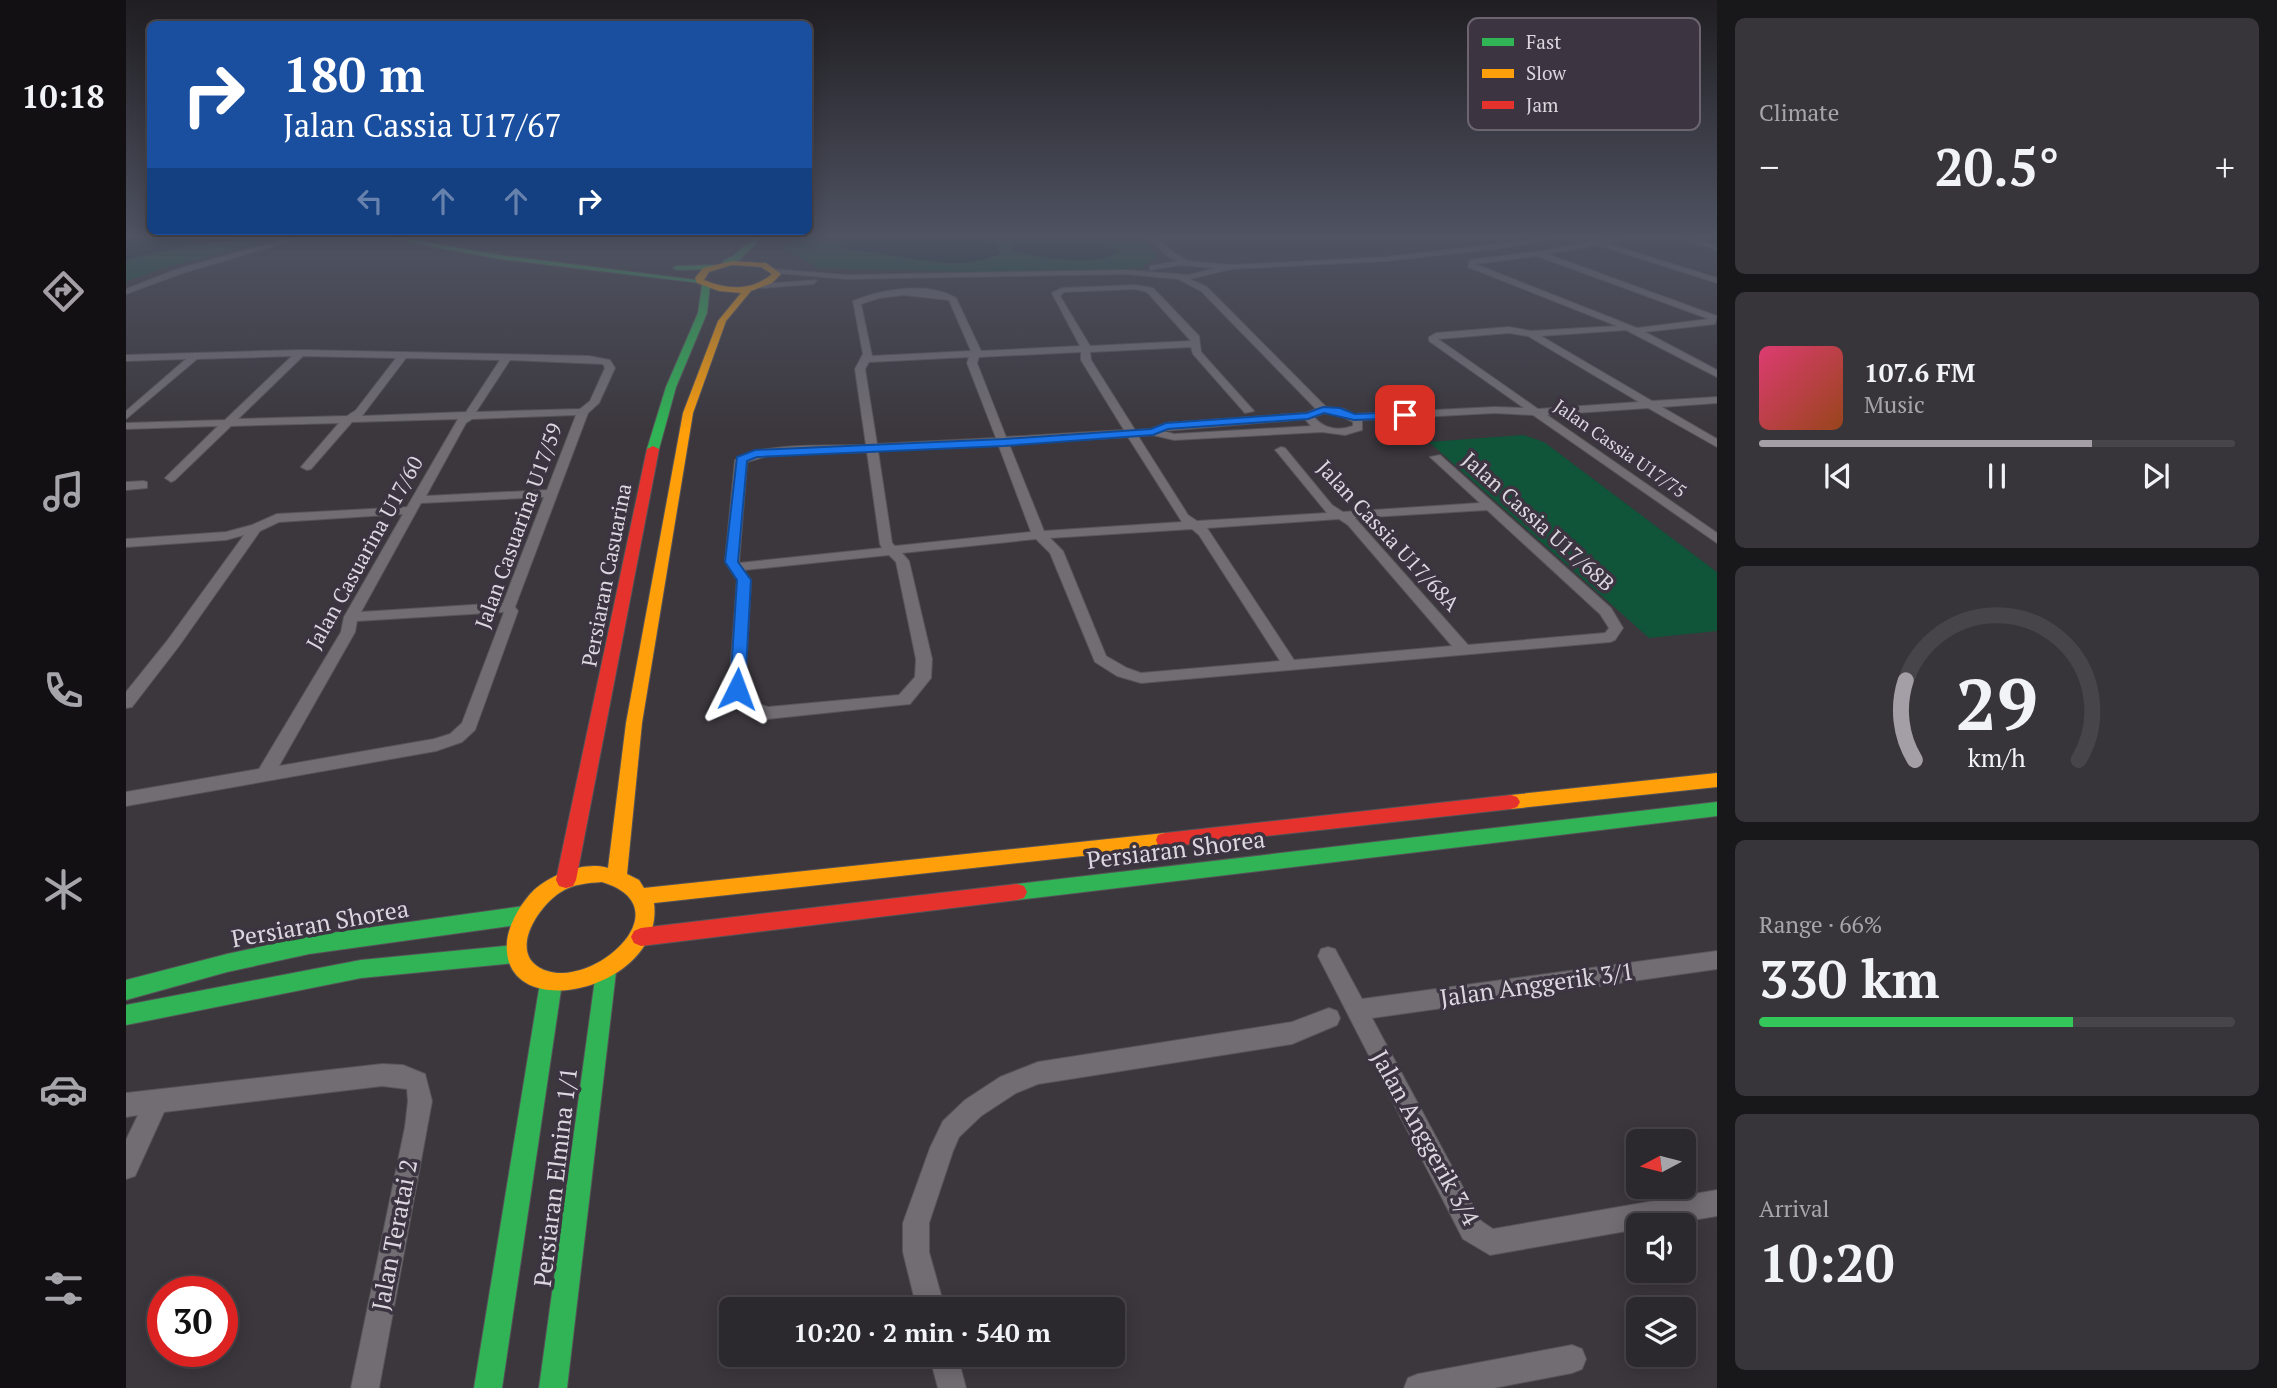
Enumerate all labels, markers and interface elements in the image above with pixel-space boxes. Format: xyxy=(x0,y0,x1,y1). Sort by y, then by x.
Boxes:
legend xyxy=(1468,18,1700,130)
text: Fast xyxy=(1526,29,1561,54)
text: 180 m xyxy=(283,41,425,106)
icon: right xyxy=(168,49,259,140)
text: Slow xyxy=(1526,60,1567,85)
text: 10:18 xyxy=(21,75,105,117)
text: Jam xyxy=(1526,92,1559,117)
text: Climate xyxy=(1759,97,1839,128)
text: Jalan Cassia U17/67 xyxy=(283,104,561,146)
text: 20.5° xyxy=(1934,132,2060,201)
text: − xyxy=(1759,142,1779,192)
text: + xyxy=(2215,142,2235,192)
icon: left xyxy=(351,182,389,220)
icon: ahead xyxy=(424,182,462,220)
icon: ahead xyxy=(497,182,535,220)
icon: right xyxy=(570,182,608,220)
icon: directions xyxy=(39,267,88,316)
text: 107.6 FM xyxy=(1864,355,1975,389)
pin xyxy=(1375,385,1435,445)
text: Music xyxy=(1864,389,1925,420)
street label: Jalan Cassia U17/75 xyxy=(1550,393,1692,503)
icon: arrive xyxy=(1386,396,1424,434)
street label: Jalan Casuarina U17/59 xyxy=(468,419,568,632)
street label: Jalan Cassia U17/68B xyxy=(1457,445,1621,597)
street label: Jalan Casuarina U17/60 xyxy=(299,451,429,654)
street label: Jalan Cassia U17/68A xyxy=(1311,454,1467,617)
icon: previous xyxy=(1819,457,1857,495)
icon: pause xyxy=(1978,457,2016,495)
icon: next xyxy=(2137,457,2175,495)
icon: music xyxy=(39,467,88,516)
street label: Persiaran Casuarina xyxy=(575,480,638,669)
position arrow xyxy=(700,652,774,726)
text: 29 xyxy=(1956,654,2038,751)
icon: phone xyxy=(39,666,88,715)
text: km/h xyxy=(1968,741,2026,774)
street label: Persiaran Shorea xyxy=(1085,822,1267,876)
icon: climate xyxy=(39,865,88,914)
street label: Persiaran Shorea xyxy=(229,892,411,954)
text: Range · 66% xyxy=(1759,909,1882,940)
text: 330 km xyxy=(1759,944,1940,1013)
street label: Jalan Anggerik 3/1 xyxy=(1438,955,1636,1013)
street label: Jalan Anggerik 3/4 xyxy=(1364,1044,1487,1231)
icon: car xyxy=(39,1065,88,1114)
street label: Persiaran Elmina 1/1 xyxy=(526,1065,584,1289)
north arrow xyxy=(1626,1129,1696,1199)
map controls xyxy=(1626,1129,1696,1367)
street label: Jalan Teratai 2 xyxy=(364,1156,424,1313)
text: Arrival xyxy=(1759,1193,1830,1224)
button: sound xyxy=(1626,1213,1696,1283)
text: 10:20 xyxy=(1759,1228,1894,1297)
icon: filters xyxy=(39,1264,88,1313)
speed limit sign: 30 xyxy=(147,1276,238,1367)
button: layers xyxy=(1626,1297,1696,1367)
text: 10:20 · 2 min · 540 m xyxy=(793,1315,1051,1349)

